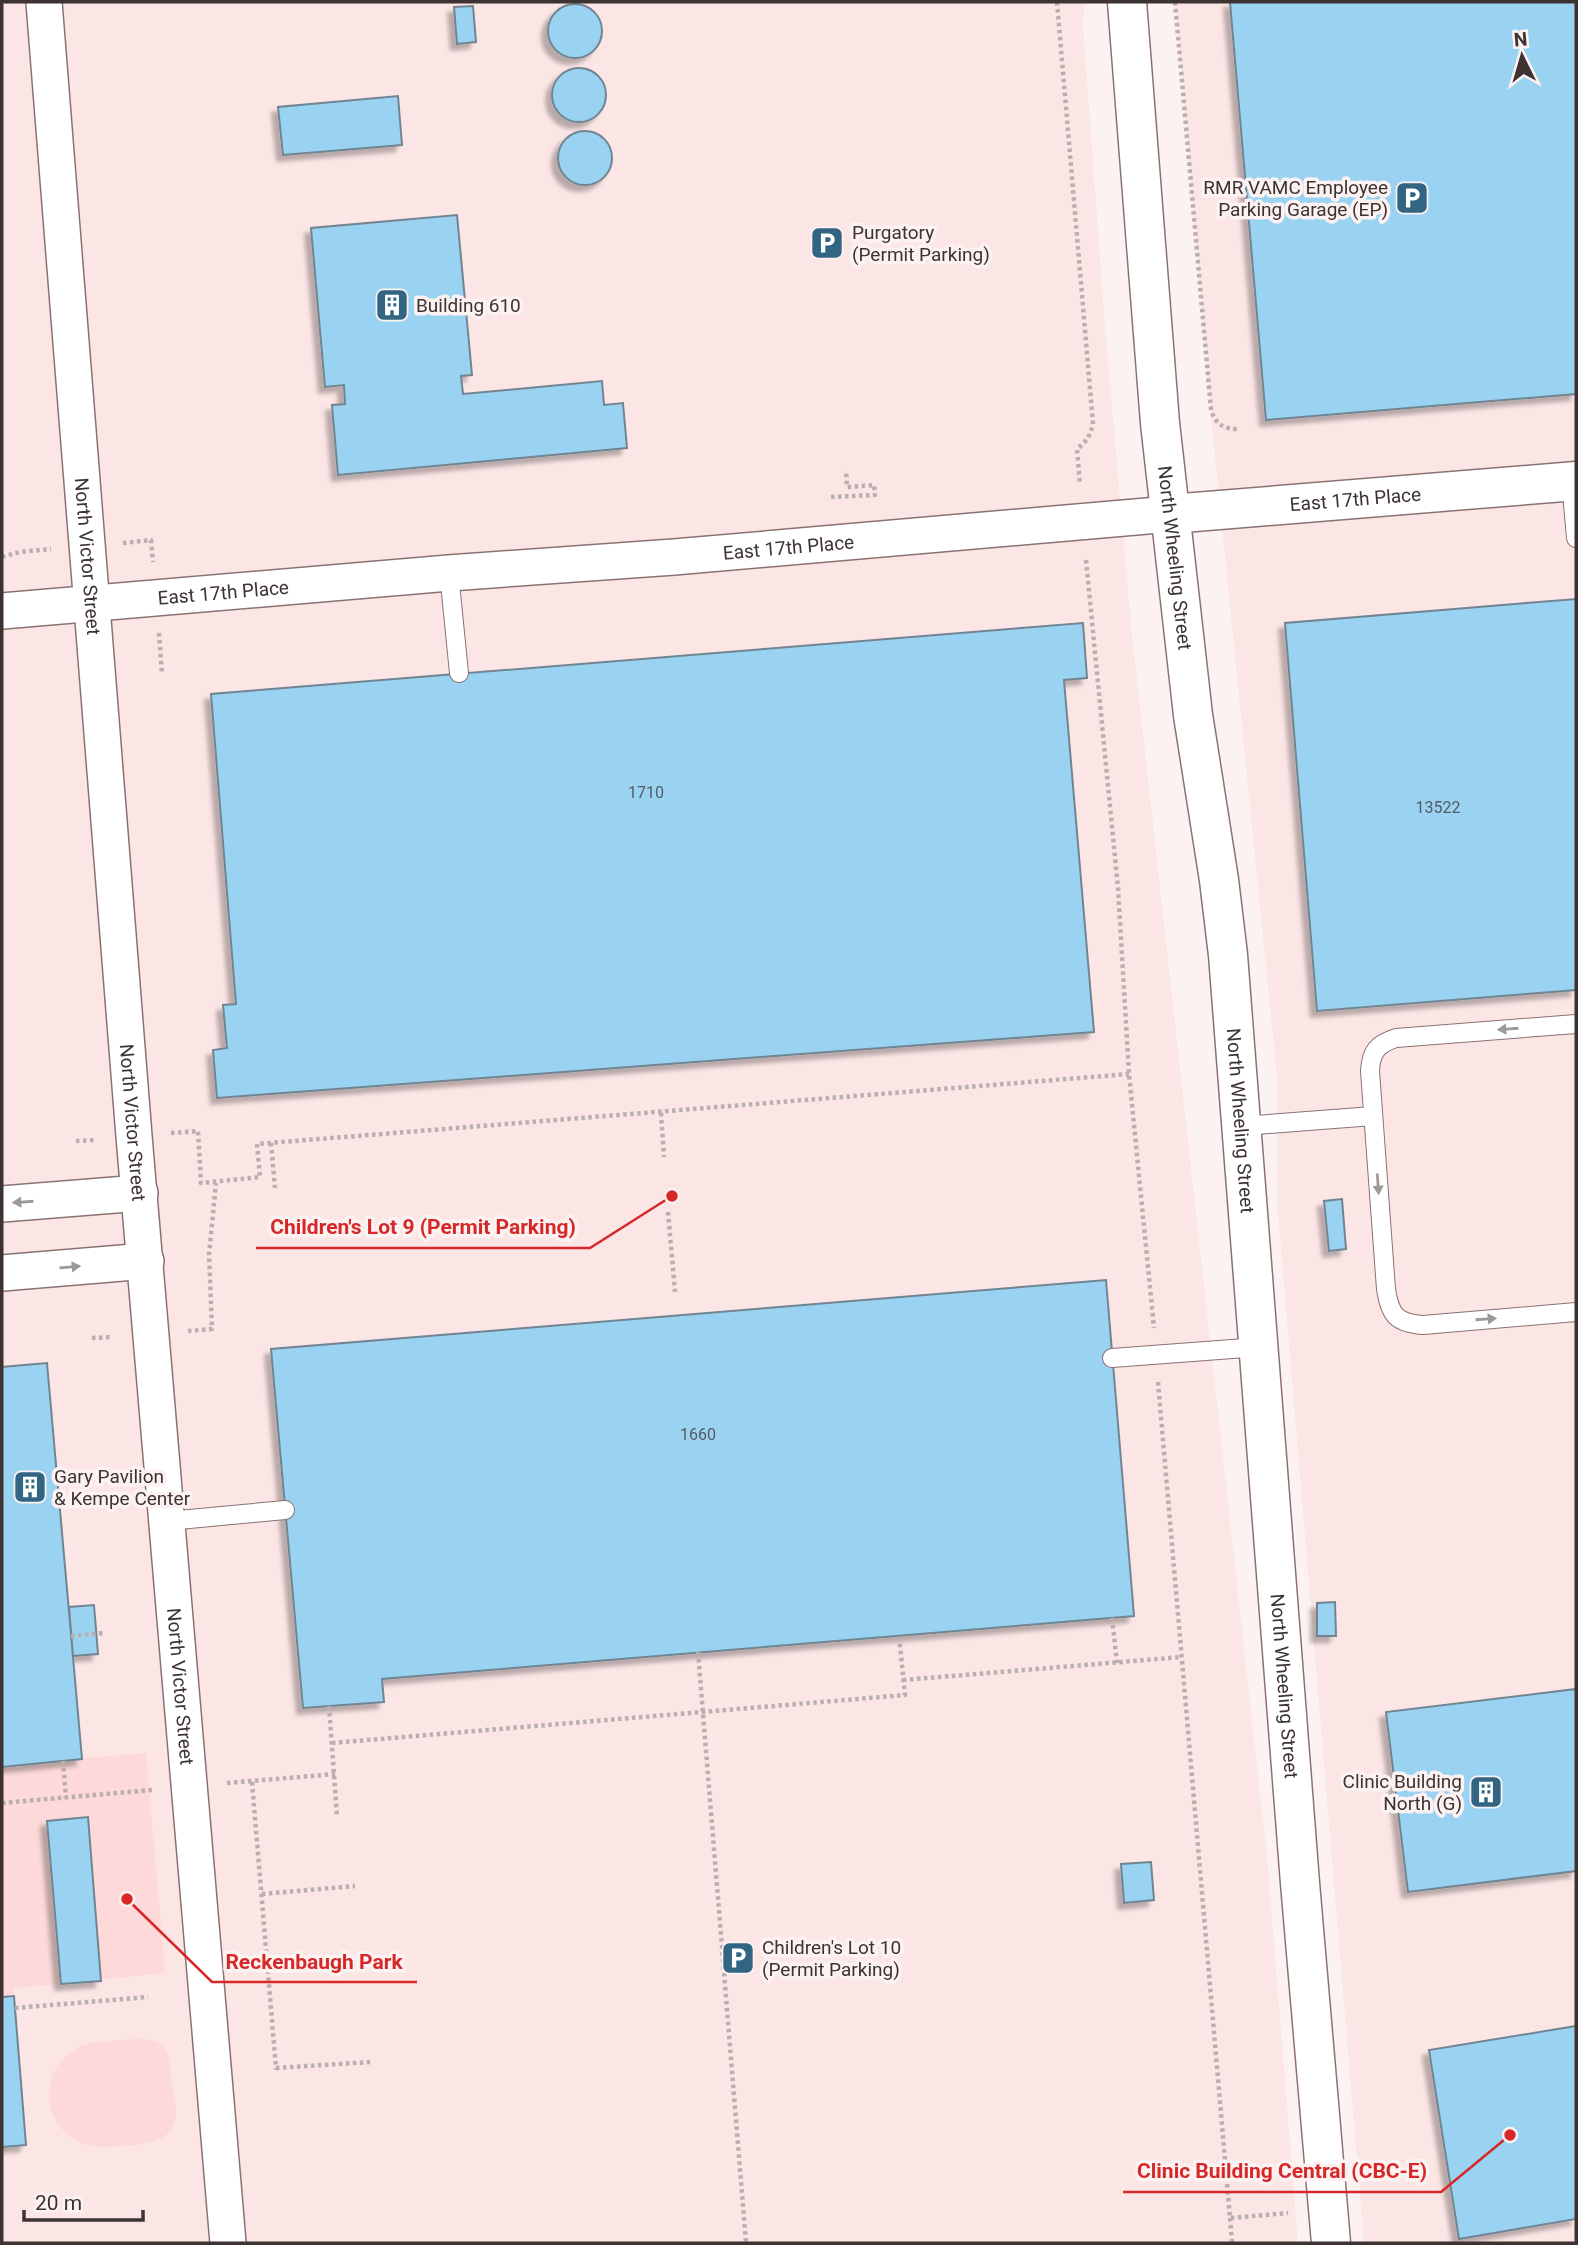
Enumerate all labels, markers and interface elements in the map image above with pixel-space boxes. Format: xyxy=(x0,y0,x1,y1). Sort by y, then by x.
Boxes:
north arrow xyxy=(1487,21,1557,91)
text: N xyxy=(1513,28,1528,52)
place label: RMR VAMC Employee Parking Garage (EP) xyxy=(1203,176,1388,221)
parking icon: RMR VAMC Employee Parking Garage (EP) xyxy=(1393,179,1431,217)
place label: Purgatory (Permit Parking) xyxy=(852,221,990,266)
parking icon: Purgatory (Permit Parking) xyxy=(808,224,846,262)
building icon: Building 610 xyxy=(373,286,411,324)
place label: Building 610 xyxy=(416,294,521,317)
street label: North Wheeling Street xyxy=(1153,464,1197,651)
street label: North Victor Street xyxy=(70,477,105,636)
street label: East 17th Place xyxy=(1289,483,1422,516)
street label: East 17th Place xyxy=(722,530,855,565)
street label: East 17th Place xyxy=(157,576,290,610)
house number: 1710 xyxy=(628,783,664,802)
house number: 13522 xyxy=(1416,798,1460,817)
one-way arrow xyxy=(1497,1023,1519,1034)
street label: North Wheeling Street xyxy=(1222,1027,1259,1214)
street label: North Victor Street xyxy=(115,1043,150,1202)
one-way arrow xyxy=(1373,1173,1384,1195)
one-way arrow xyxy=(11,1197,33,1208)
callout: Children's Lot 9 (Permit Parking) xyxy=(256,1206,590,1248)
text: Children's Lot 9 (Permit Parking) xyxy=(270,1215,576,1239)
one-way arrow xyxy=(59,1261,81,1272)
one-way arrow xyxy=(1475,1313,1497,1324)
house number: 1660 xyxy=(680,1425,716,1444)
place label: Gary Pavilion & Kempe Center xyxy=(54,1465,191,1510)
building icon: Gary Pavilion & Kempe Center xyxy=(11,1468,49,1506)
street label: North Wheeling Street xyxy=(1266,1593,1303,1779)
street label: North Victor Street xyxy=(162,1607,198,1766)
place label: Clinic Building North (G) xyxy=(1343,1770,1462,1815)
building icon: Clinic Building North (G) xyxy=(1467,1773,1505,1811)
place label: Children's Lot 10 (Permit Parking) xyxy=(762,1936,901,1981)
parking icon: Children's Lot 10 (Permit Parking) xyxy=(719,1939,757,1977)
callout: Reckenbaugh Park xyxy=(212,1940,417,1982)
text: Reckenbaugh Park xyxy=(225,1950,403,1974)
callout: Clinic Building Central (CBC-E) xyxy=(1123,2150,1441,2192)
text: Clinic Building Central (CBC-E) xyxy=(1137,2159,1427,2183)
scale bar xyxy=(24,2178,144,2222)
text: 20 m xyxy=(35,2191,82,2215)

